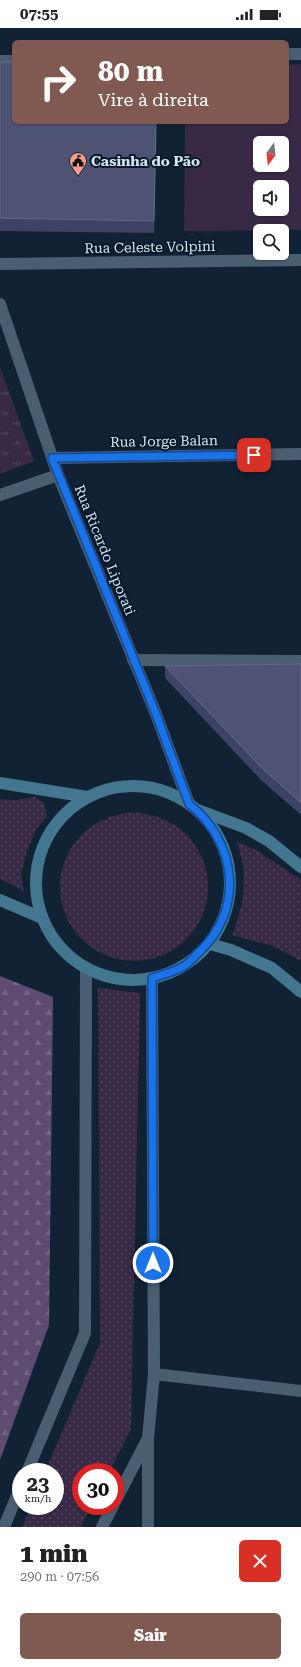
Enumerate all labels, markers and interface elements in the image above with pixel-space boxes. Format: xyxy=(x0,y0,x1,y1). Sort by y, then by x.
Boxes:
text: 07:55 xyxy=(20,5,58,23)
text: 80 m xyxy=(98,55,163,88)
icon: right xyxy=(32,56,84,108)
text: Vire à direita xyxy=(98,89,209,110)
north arrow xyxy=(253,136,289,172)
map controls xyxy=(253,136,289,260)
public building icon: Casinha do Pão xyxy=(68,151,88,176)
place label: Casinha do Pão xyxy=(91,153,200,169)
button: sound xyxy=(253,180,289,216)
button: search xyxy=(253,224,289,260)
street label: Rua Celeste Volpini xyxy=(84,238,216,256)
street label: Rua Jorge Balan xyxy=(110,432,218,450)
pin xyxy=(237,438,271,472)
icon: arrive xyxy=(243,444,265,466)
street label: Rua Ricardo Liporati xyxy=(71,482,139,618)
position arrow xyxy=(132,1242,174,1284)
speed limit sign: 30 xyxy=(72,1463,124,1515)
text: 23 xyxy=(27,1472,49,1496)
text: km/h xyxy=(25,1493,51,1504)
text: 1 min xyxy=(20,1540,87,1568)
button: close xyxy=(239,1540,281,1582)
text: 290 m · 07:56 xyxy=(20,1569,99,1584)
button: Sair xyxy=(20,1613,281,1659)

